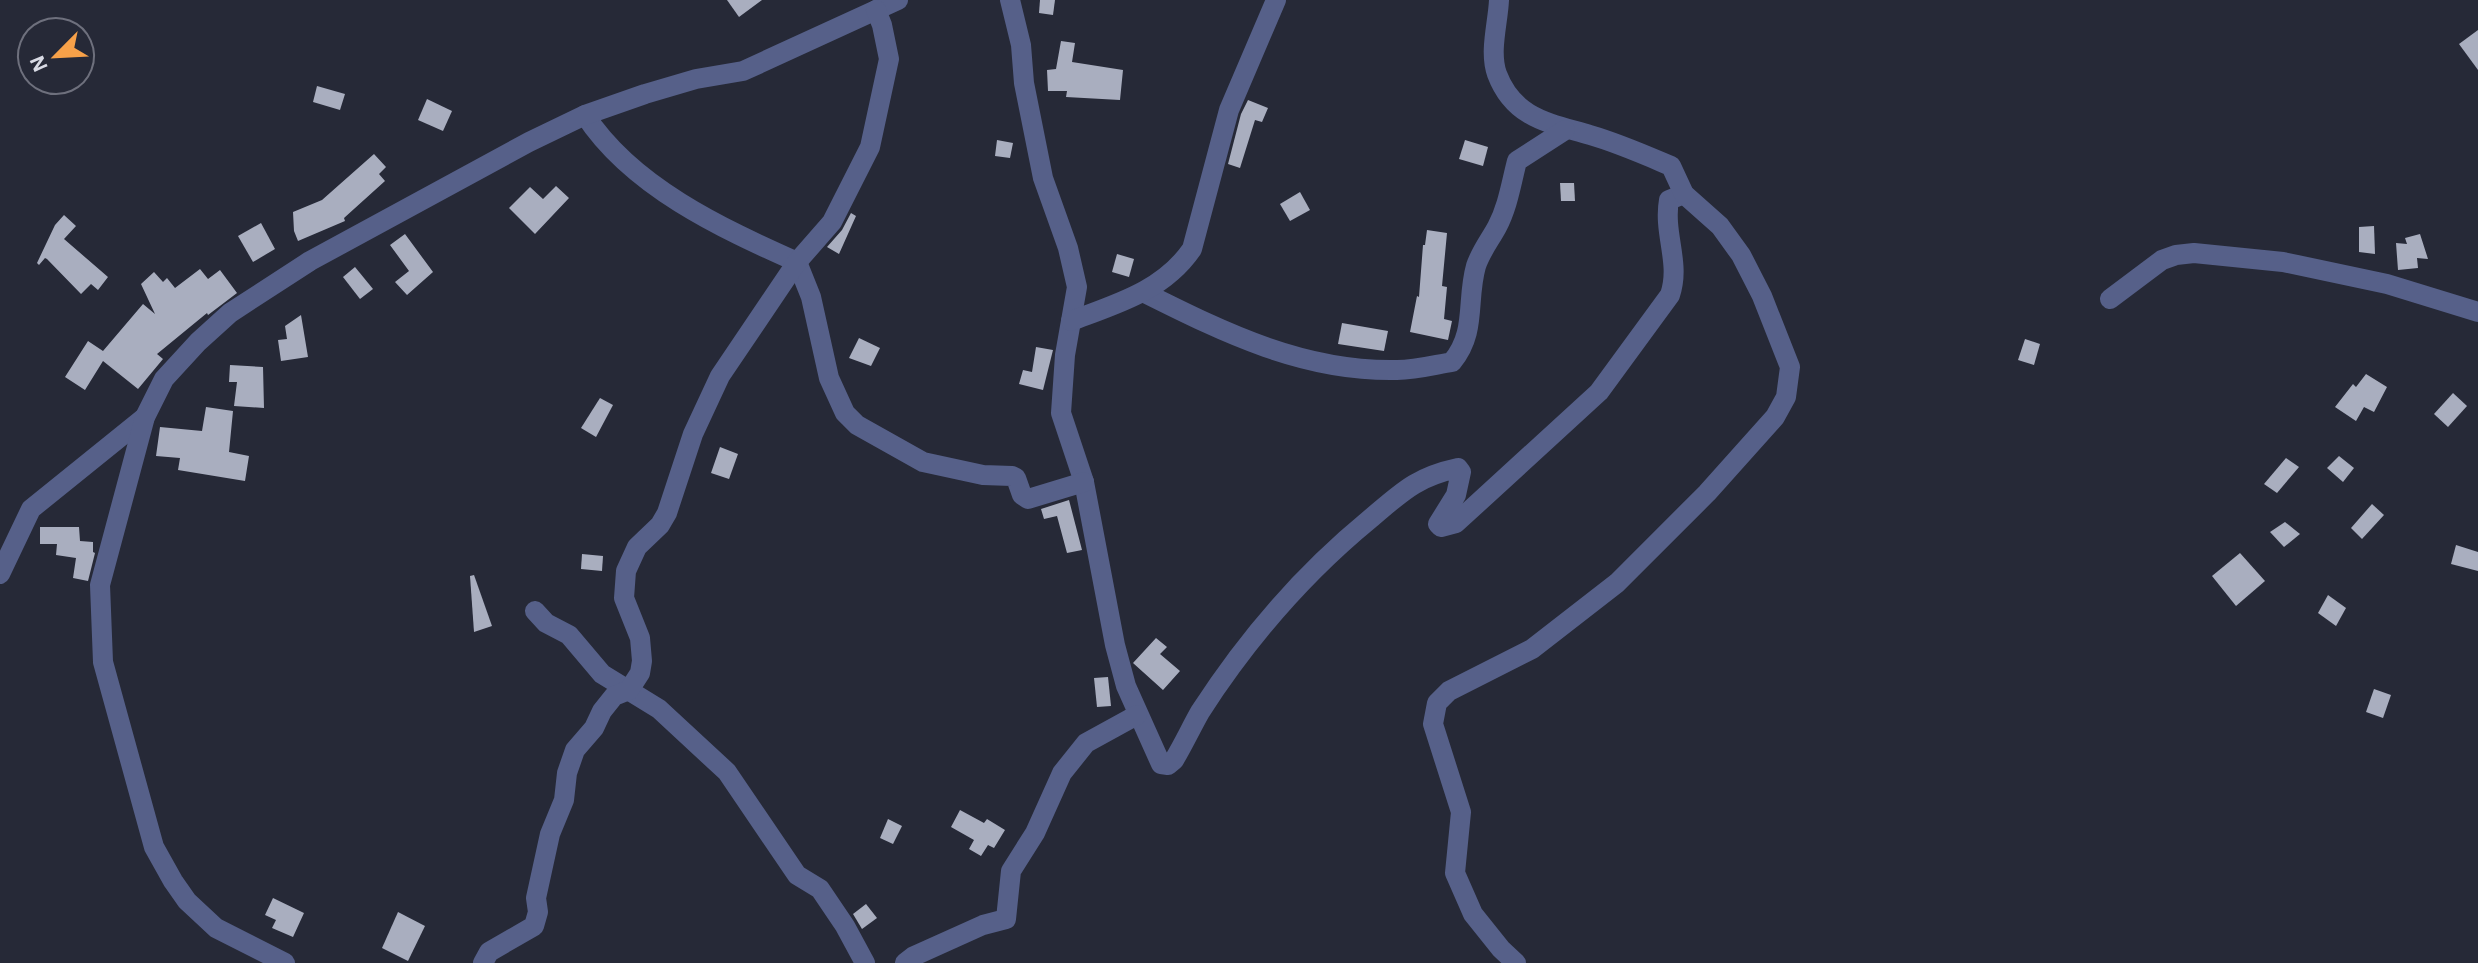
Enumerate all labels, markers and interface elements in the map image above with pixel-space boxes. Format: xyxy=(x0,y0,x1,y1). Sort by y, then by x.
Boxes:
north arrow xyxy=(16,16,96,96)
text: N xyxy=(25,52,52,75)

